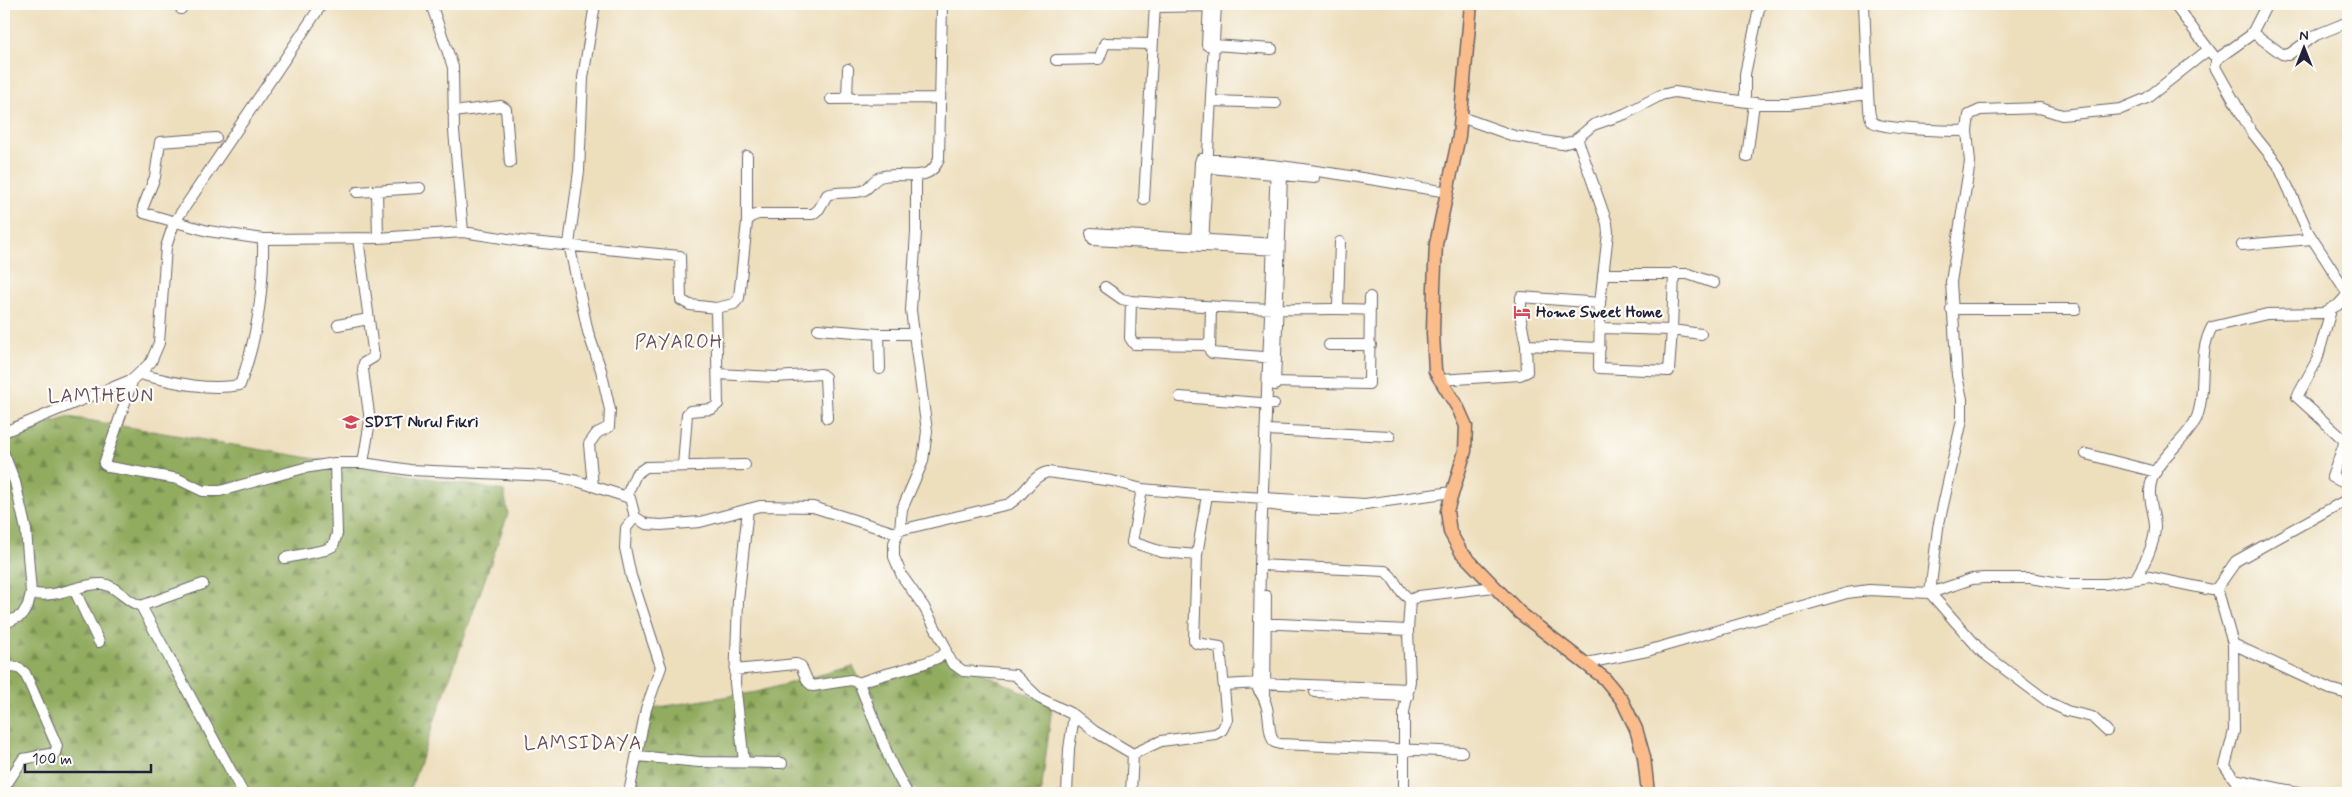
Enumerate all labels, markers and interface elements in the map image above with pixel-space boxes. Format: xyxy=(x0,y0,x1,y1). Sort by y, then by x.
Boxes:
north arrow xyxy=(2280,22,2330,72)
text: N xyxy=(2299,27,2309,45)
hotel icon: Home Sweet Home xyxy=(1512,302,1532,322)
place label: Home Sweet Home xyxy=(1536,302,1663,323)
district label: PAYAROH xyxy=(635,330,723,355)
district label: LAMTHEUN xyxy=(48,384,154,409)
school or university icon: SDIT Nurul Fikri xyxy=(341,412,361,432)
place label: SDIT Nurul Fikri xyxy=(365,412,479,433)
district label: LAMSIDAYA xyxy=(524,731,642,756)
scale bar xyxy=(25,742,151,774)
text: 100 m xyxy=(32,750,72,770)

